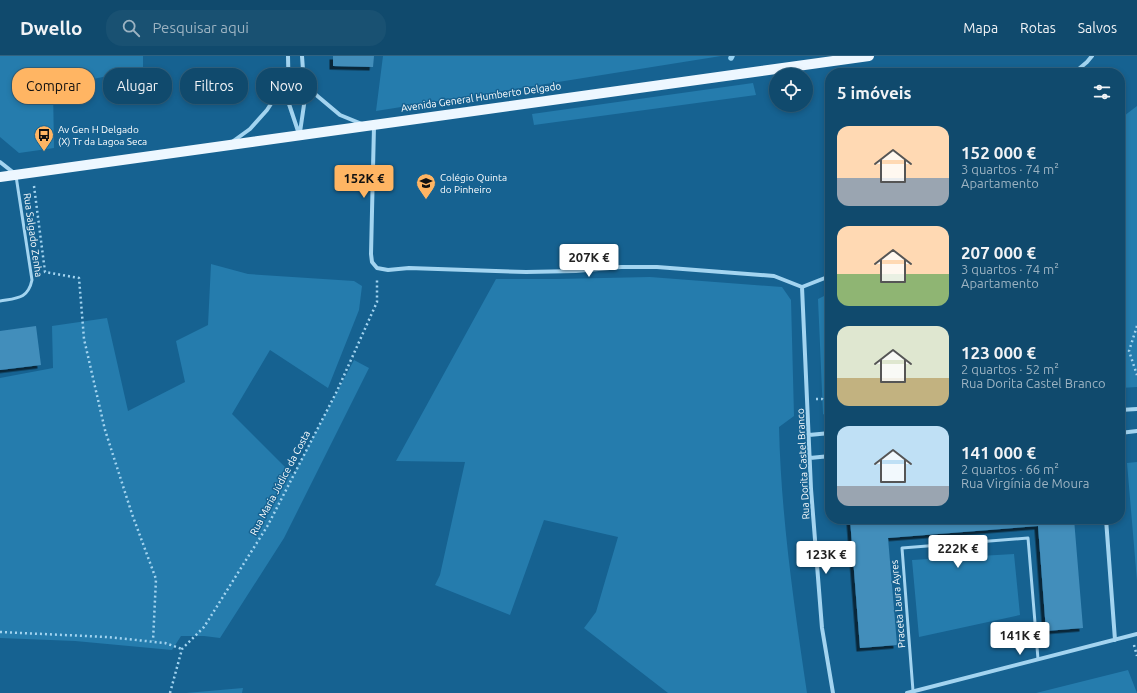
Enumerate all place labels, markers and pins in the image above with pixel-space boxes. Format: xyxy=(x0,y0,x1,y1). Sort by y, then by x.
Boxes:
bus stop icon: Av Gen H Delgado (X) Tr da Lagoa Seca xyxy=(33,124,55,152)
place label: Av Gen H Delgado (X) Tr da Lagoa Seca xyxy=(58,124,147,147)
pin: 152K € xyxy=(331,165,397,199)
school or university icon: Colégio Quinta do Pinheiro xyxy=(415,172,437,200)
place label: Colégio Quinta do Pinheiro xyxy=(440,172,507,195)
pin: 207K € xyxy=(556,244,622,278)
pin: 222K € xyxy=(925,535,991,569)
pin: 123K € xyxy=(793,541,859,575)
pin: 141K € xyxy=(987,622,1053,656)

